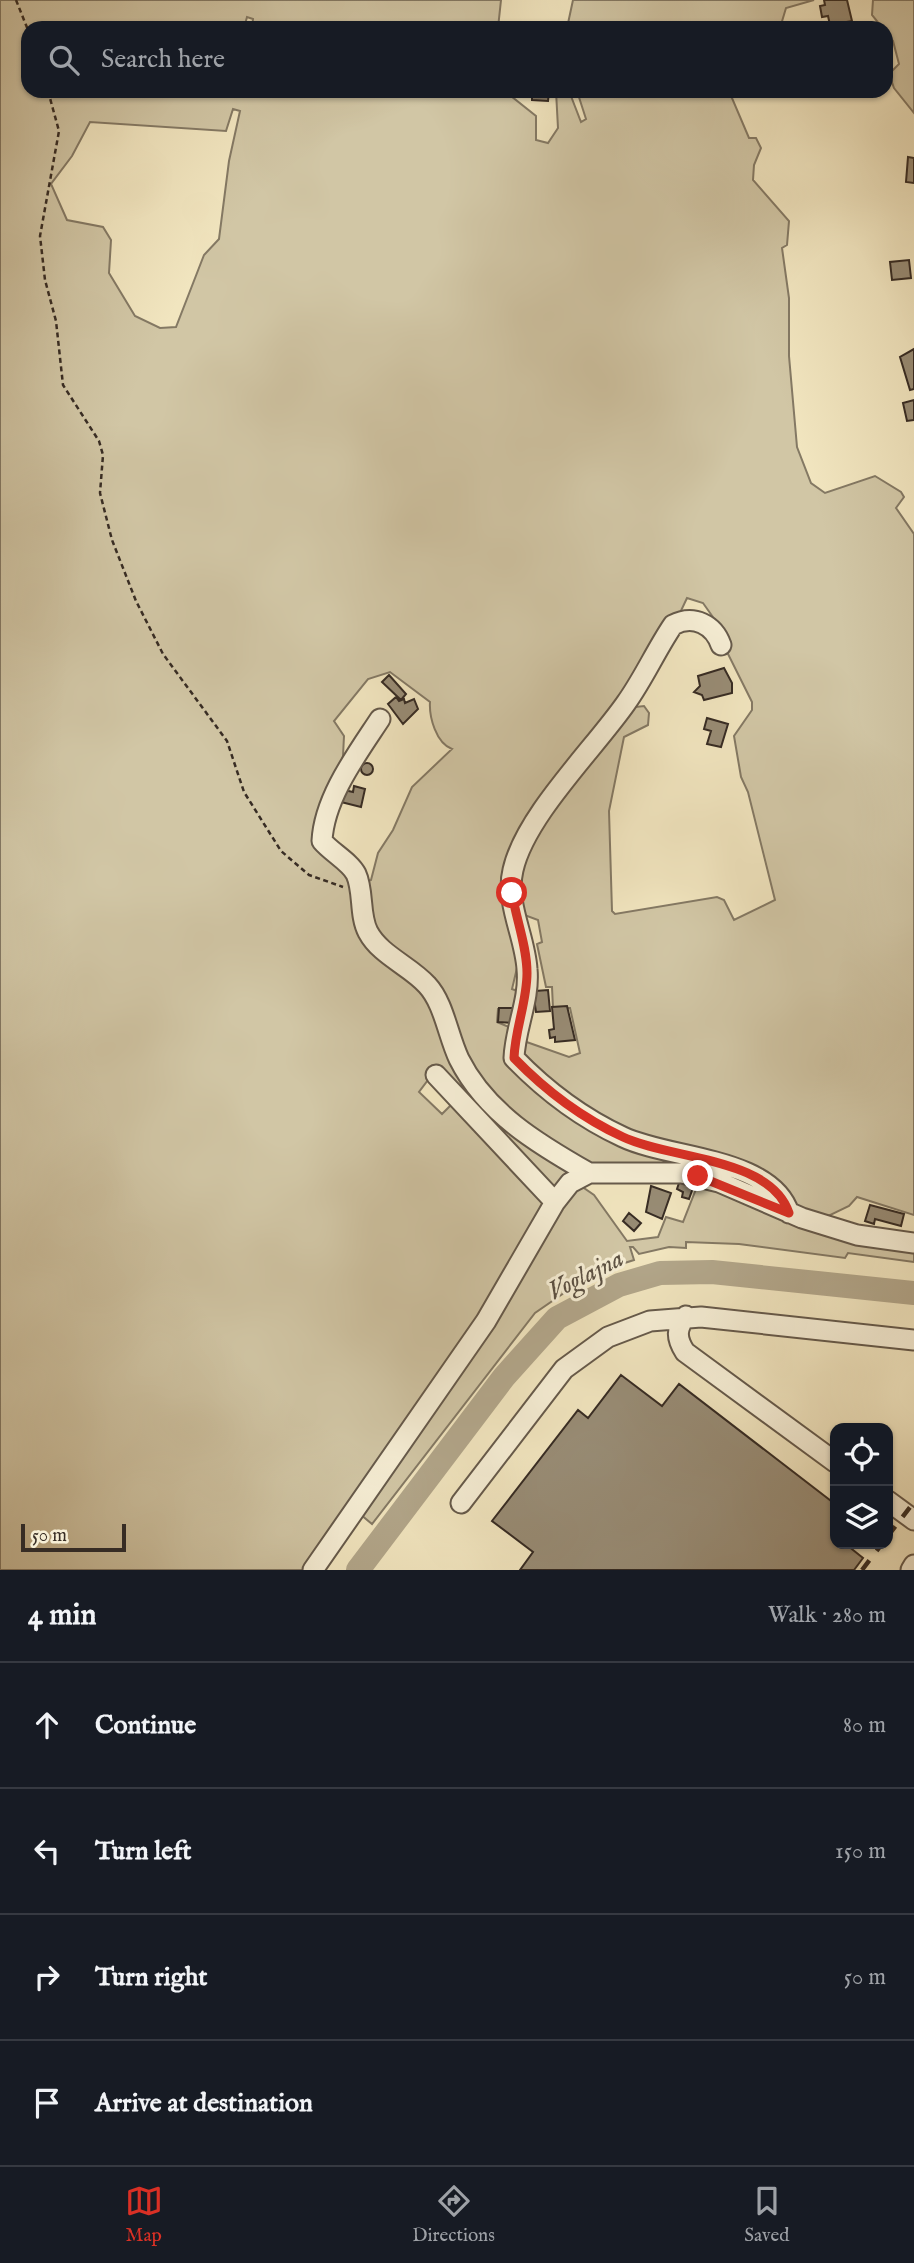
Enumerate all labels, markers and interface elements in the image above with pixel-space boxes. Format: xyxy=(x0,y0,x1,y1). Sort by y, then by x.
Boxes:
search box xyxy=(21,21,893,98)
icon: search xyxy=(45,41,83,79)
text: Search here xyxy=(101,43,225,76)
route start xyxy=(496,877,527,908)
route end xyxy=(682,1160,713,1191)
water label: Voglajna xyxy=(542,1242,630,1309)
map controls xyxy=(830,1423,893,1549)
button: locate xyxy=(830,1423,893,1486)
button: layers xyxy=(830,1486,893,1549)
scale bar xyxy=(21,1521,126,1553)
text: 50 m xyxy=(32,1524,67,1548)
text: 4 min xyxy=(28,1597,96,1635)
text: Walk · 280 m xyxy=(768,1601,886,1630)
icon: ahead xyxy=(28,1706,66,1744)
text: Continue xyxy=(95,1709,196,1742)
text: 80 m xyxy=(843,1711,886,1740)
icon: left xyxy=(28,1832,66,1870)
text: Turn left xyxy=(95,1835,192,1868)
text: 150 m xyxy=(835,1837,886,1866)
icon: right xyxy=(28,1958,66,1996)
text: Turn right xyxy=(95,1961,208,1994)
text: 50 m xyxy=(844,1963,886,1992)
icon: arrive xyxy=(28,2084,66,2122)
text: Arrive at destination xyxy=(95,2087,313,2120)
tab: Map xyxy=(125,2182,163,2248)
tab: Directions xyxy=(412,2182,495,2248)
tab: Saved xyxy=(744,2182,789,2248)

